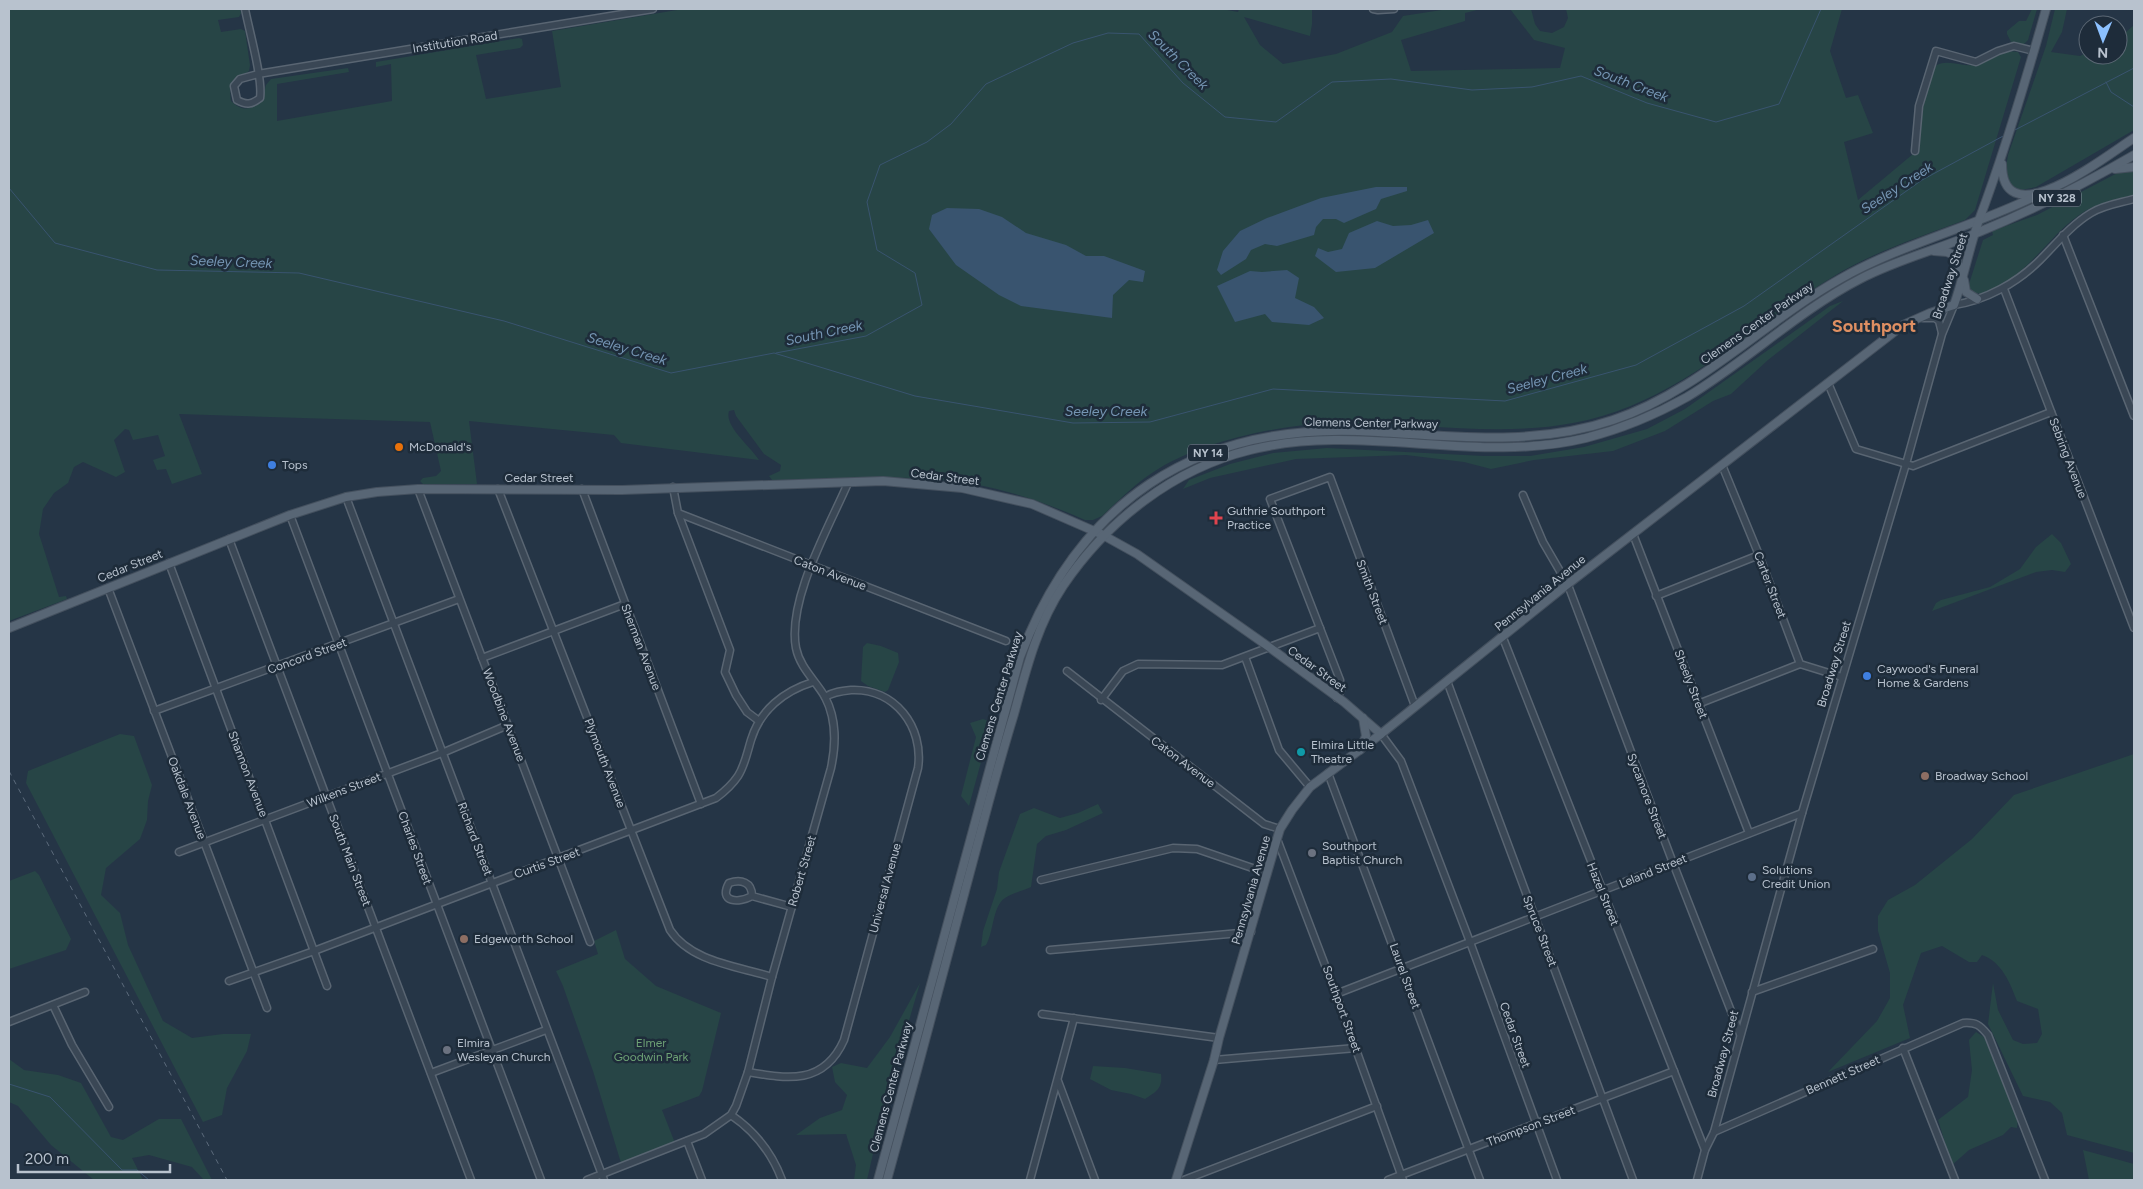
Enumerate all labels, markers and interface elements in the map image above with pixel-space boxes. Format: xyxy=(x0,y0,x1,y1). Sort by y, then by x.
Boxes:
north arrow xyxy=(2078,15,2128,65)
water label: South Creek xyxy=(1144,26,1213,95)
street label: Institution Road xyxy=(412,28,498,56)
text: N xyxy=(2097,44,2108,61)
water label: South Creek xyxy=(1591,62,1672,106)
water label: Seeley Creek xyxy=(1858,158,1937,218)
road number: NY 328 xyxy=(2033,190,2081,207)
street label: Broadway Street xyxy=(1929,231,1971,321)
water label: Seeley Creek xyxy=(189,252,274,272)
street label: Clemens Center Parkway xyxy=(1698,278,1817,367)
district label: Southport xyxy=(1832,315,1916,337)
water label: South Creek xyxy=(784,316,865,349)
water label: Seeley Creek xyxy=(585,329,670,370)
water label: Seeley Creek xyxy=(1505,360,1590,398)
water label: Seeley Creek xyxy=(1065,403,1148,420)
street label: Clemens Center Parkway xyxy=(1304,415,1439,431)
street label: Sebring Avenue xyxy=(2046,416,2090,501)
place label: McDonald's xyxy=(409,440,472,454)
marker: McDonald's xyxy=(393,441,405,453)
road number: NY 14 xyxy=(1188,444,1228,462)
place label: Tops xyxy=(282,458,308,472)
marker: Tops xyxy=(266,459,278,471)
street label: Cedar Street xyxy=(910,466,981,488)
street label: Cedar Street xyxy=(505,471,574,485)
place label: Guthrie Southport Practice xyxy=(1227,504,1326,532)
marker: Guthrie Southport Practice xyxy=(1209,511,1223,525)
street label: Cedar Street xyxy=(95,546,165,585)
street label: Carter Street xyxy=(1751,550,1789,621)
street label: Pennsylvania Avenue xyxy=(1492,552,1589,634)
street label: Caton Avenue xyxy=(792,553,869,593)
street label: Smith Street xyxy=(1353,558,1391,627)
street label: Sherman Avenue xyxy=(618,602,664,693)
street label: Broadway Street xyxy=(1814,619,1854,709)
street label: Clemens Center Parkway xyxy=(973,629,1026,762)
street label: Concord Street xyxy=(265,635,349,677)
street label: Cedar Street xyxy=(1285,643,1349,695)
street label: Sheely Street xyxy=(1671,648,1711,721)
place label: Caywood's Funeral Home & Gardens xyxy=(1877,662,1978,690)
street label: Woodbine Avenue xyxy=(480,666,528,764)
marker: Caywood's Funeral Home & Gardens xyxy=(1861,670,1873,682)
street label: Plymouth Avenue xyxy=(582,716,629,810)
street label: Shannon Avenue xyxy=(225,729,271,819)
street label: Caton Avenue xyxy=(1148,733,1218,791)
place label: Elmira Little Theatre xyxy=(1311,738,1375,766)
marker: Elmira Little Theatre xyxy=(1295,746,1307,758)
street label: Sycamore Street xyxy=(1624,751,1670,841)
street label: Oakdale Avenue xyxy=(165,755,209,842)
street label: Wilkens Street xyxy=(305,769,383,811)
place label: Broadway School xyxy=(1935,769,2028,783)
marker: Broadway School xyxy=(1919,770,1931,782)
street label: Richard Street xyxy=(455,800,496,878)
street label: Charles Street xyxy=(395,809,435,887)
street label: South Main Street xyxy=(326,812,374,908)
street label: Robert Street xyxy=(785,833,819,908)
street label: Pennsylvania Avenue xyxy=(1229,833,1273,946)
place label: Southport Baptist Church xyxy=(1322,839,1403,867)
street label: Universal Avenue xyxy=(866,841,904,935)
street label: Curtis Street xyxy=(512,844,582,881)
marker: Southport Baptist Church xyxy=(1306,847,1318,859)
street label: Leland Street xyxy=(1617,851,1689,891)
street label: Hazel Street xyxy=(1584,860,1622,928)
place label: Solutions Credit Union xyxy=(1762,863,1831,891)
marker: Solutions Credit Union xyxy=(1746,871,1758,883)
street label: Spruce Street xyxy=(1520,894,1560,969)
place label: Edgeworth School xyxy=(474,932,573,946)
marker: Edgeworth School xyxy=(458,933,470,945)
street label: Laurel Street xyxy=(1387,941,1424,1011)
street label: Southport Street xyxy=(1320,964,1364,1055)
street label: Cedar Street xyxy=(1497,1000,1534,1070)
street label: Broadway Street xyxy=(1705,1008,1741,1099)
street label: Clemens Center Parkway xyxy=(867,1020,915,1154)
place label: Elmira Wesleyan Church xyxy=(457,1036,551,1064)
park label: Elmer Goodwin Park xyxy=(614,1036,689,1064)
marker: Elmira Wesleyan Church xyxy=(441,1044,453,1056)
street label: Bennett Street xyxy=(1804,1052,1883,1098)
street label: Thompson Street xyxy=(1485,1103,1578,1149)
scale bar xyxy=(18,1142,170,1174)
text: 200 m xyxy=(25,1150,69,1168)

